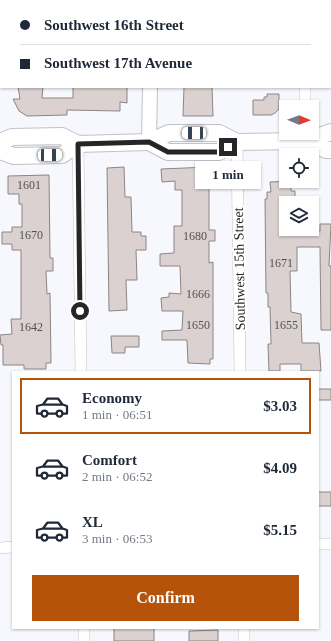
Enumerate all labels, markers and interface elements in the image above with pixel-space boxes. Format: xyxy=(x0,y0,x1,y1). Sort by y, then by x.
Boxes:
text: Southwest 16th Street xyxy=(44,17,184,33)
text: Southwest 17th Avenue xyxy=(44,55,192,71)
north arrow xyxy=(279,100,319,140)
map controls xyxy=(279,100,319,236)
car xyxy=(182,127,206,139)
route end xyxy=(219,138,237,156)
button: locate xyxy=(279,148,319,188)
car xyxy=(38,149,62,161)
callout: 1 min xyxy=(195,161,261,189)
text: 1 min xyxy=(212,167,244,182)
house number: 1601 xyxy=(17,178,41,192)
button: layers xyxy=(279,196,319,236)
street label: Southwest 15th Street xyxy=(231,207,248,331)
house number: 1670 xyxy=(19,228,43,242)
house number: 1680 xyxy=(183,229,207,243)
house number: 1671 xyxy=(269,256,293,270)
house number: 1666 xyxy=(186,287,210,301)
route start xyxy=(71,302,89,320)
house number: 1650 xyxy=(186,318,210,332)
house number: 1655 xyxy=(274,318,298,332)
house number: 1642 xyxy=(19,320,43,334)
icon: car xyxy=(34,388,70,424)
text: Economy xyxy=(82,390,142,406)
text: $3.03 xyxy=(263,398,297,414)
text: 1 min · 06:51 xyxy=(82,407,152,422)
icon: car xyxy=(34,450,70,486)
text: Comfort xyxy=(82,452,137,468)
text: $4.09 xyxy=(263,460,297,476)
text: 2 min · 06:52 xyxy=(82,469,152,484)
icon: car xyxy=(34,512,70,548)
text: XL xyxy=(82,514,103,530)
text: $5.15 xyxy=(263,522,297,538)
text: 3 min · 06:53 xyxy=(82,531,152,546)
button: Confirm xyxy=(32,575,299,621)

